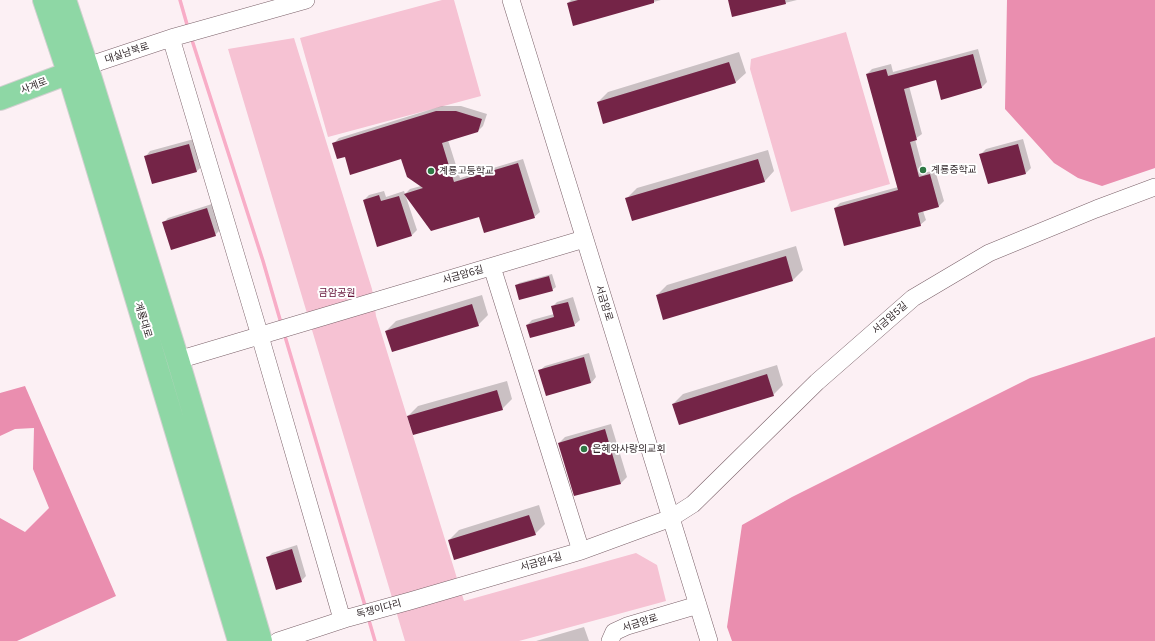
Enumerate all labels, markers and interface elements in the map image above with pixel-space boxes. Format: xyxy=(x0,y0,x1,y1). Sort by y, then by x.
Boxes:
street label: 대실남북로 xyxy=(103,40,151,66)
street label: 사계로 xyxy=(19,75,49,97)
place label: 계룡중학교 xyxy=(931,164,977,176)
place label: 계룡고등학교 xyxy=(439,165,494,177)
marker: 계룡중학교 xyxy=(918,165,928,175)
marker: 계룡고등학교 xyxy=(426,166,436,176)
street label: 서금암6길 xyxy=(441,263,485,287)
street label: 서금암로 xyxy=(593,284,615,322)
park label: 금암공원 xyxy=(319,287,355,299)
street label: 서금암5길 xyxy=(870,300,910,336)
street label: 계룡대로 xyxy=(132,301,154,339)
place label: 은혜와사랑의교회 xyxy=(592,443,666,455)
marker: 은혜와사랑의교회 xyxy=(579,444,589,454)
street label: 서금암4길 xyxy=(519,550,563,574)
street label: 독쟁이다리 xyxy=(355,597,403,621)
street label: 서금암로 xyxy=(621,612,659,634)

